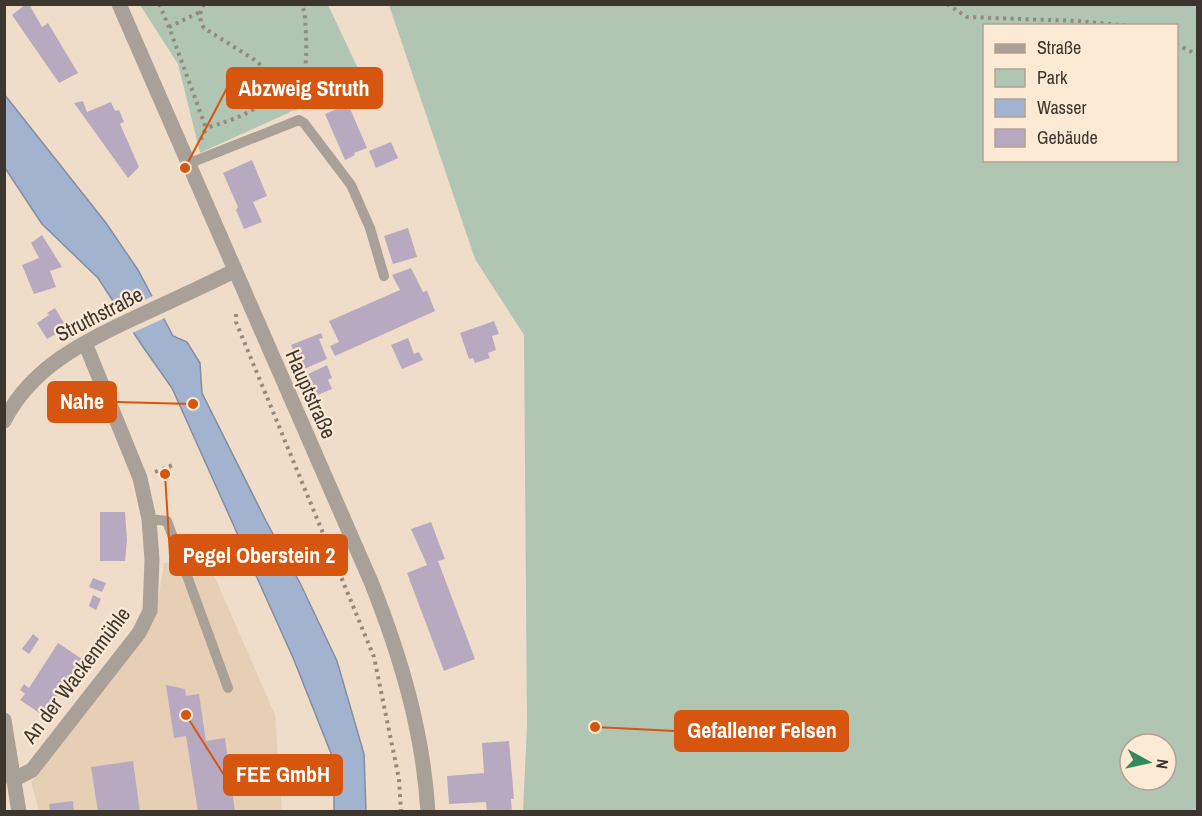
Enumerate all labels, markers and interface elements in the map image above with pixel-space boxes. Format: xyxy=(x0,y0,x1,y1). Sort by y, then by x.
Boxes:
legend xyxy=(983,24,1178,162)
text: Straße xyxy=(1037,35,1081,60)
text: Park xyxy=(1037,65,1068,90)
callout: Abzweig Struth xyxy=(227,68,382,108)
text: Abzweig Struth xyxy=(238,73,370,103)
text: Wasser xyxy=(1037,95,1087,120)
text: Gebäude xyxy=(1037,125,1098,150)
street label: Struthstraße xyxy=(50,280,148,348)
street label: Hauptstraße xyxy=(278,345,344,443)
callout: Nahe xyxy=(48,382,116,422)
text: Nahe xyxy=(60,386,104,416)
callout: Pegel Oberstein 2 xyxy=(170,535,347,575)
text: Pegel Oberstein 2 xyxy=(183,540,335,570)
street label: An der Wackenmühle xyxy=(14,601,137,750)
callout: Gefallener Felsen xyxy=(675,711,848,751)
text: Gefallener Felsen xyxy=(687,715,837,745)
north arrow xyxy=(1118,732,1178,792)
callout: FEE GmbH xyxy=(224,755,342,795)
text: N xyxy=(1151,758,1174,770)
text: FEE GmbH xyxy=(236,759,330,789)

